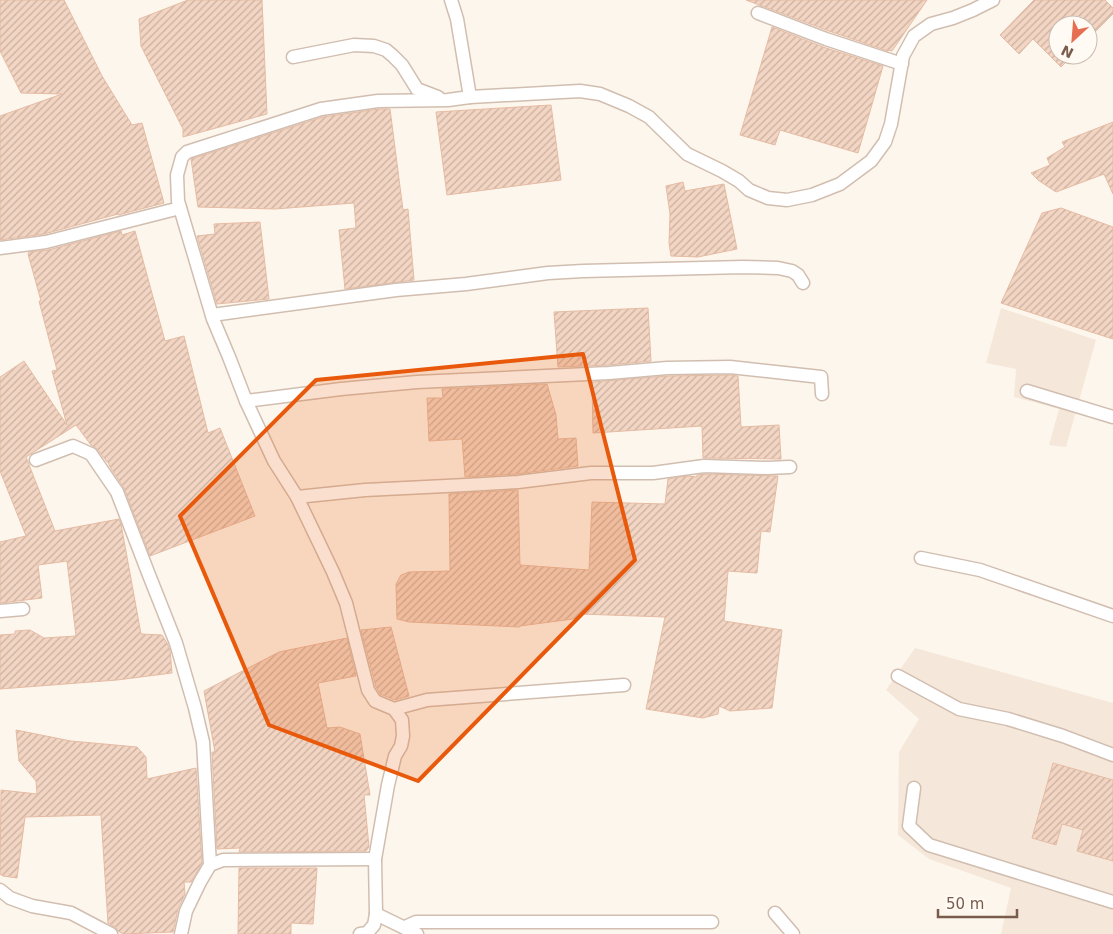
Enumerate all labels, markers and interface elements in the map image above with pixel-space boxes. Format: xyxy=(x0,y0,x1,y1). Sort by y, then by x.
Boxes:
north arrow xyxy=(1048,15,1098,65)
text: N xyxy=(1059,42,1076,61)
scale bar xyxy=(938,886,1017,918)
text: 50 m xyxy=(946,895,984,913)

